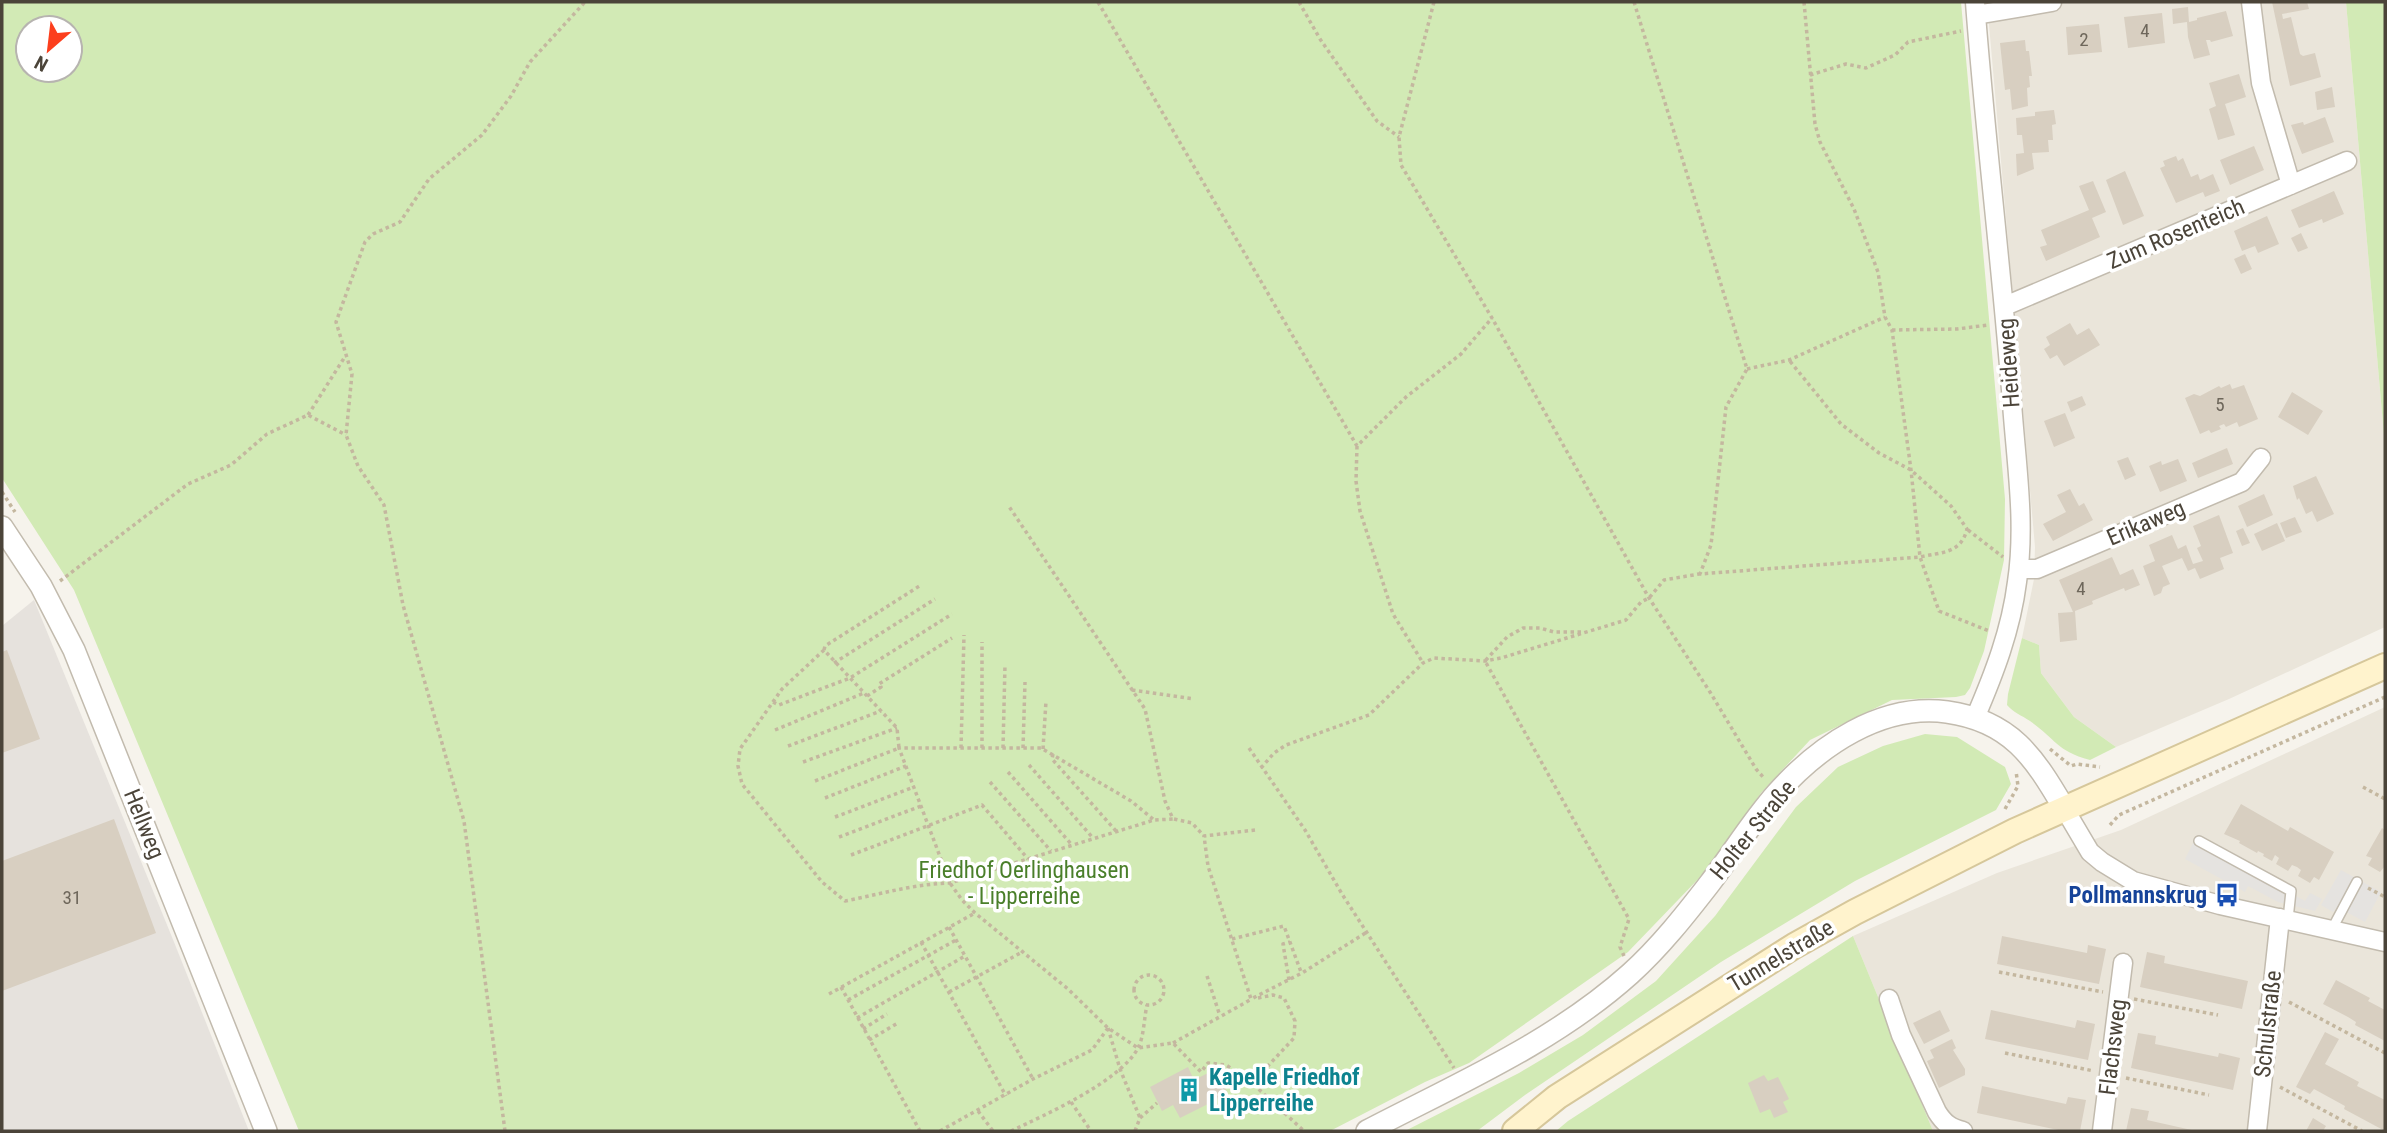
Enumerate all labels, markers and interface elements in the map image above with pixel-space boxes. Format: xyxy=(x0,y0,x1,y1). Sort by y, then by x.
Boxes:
north arrow xyxy=(14,14,84,84)
house number: 4 xyxy=(2140,19,2150,42)
house number: 2 xyxy=(2079,28,2089,51)
text: N xyxy=(31,51,52,76)
street label: Zum Rosenteich xyxy=(2103,193,2249,275)
street label: Heideweg xyxy=(1992,317,2026,409)
house number: 5 xyxy=(2215,393,2225,416)
street label: Erikaweg xyxy=(2103,495,2189,551)
house number: 4 xyxy=(2076,577,2086,600)
street label: Holter Straße xyxy=(1705,775,1801,885)
street label: Hellweg xyxy=(118,785,170,863)
park label: Friedhof Oerlinghausen - Lipperreihe xyxy=(919,857,1129,910)
bus stop icon: Pollmannskrug xyxy=(2213,881,2241,909)
place label: Pollmannskrug xyxy=(2069,882,2207,909)
house number: 31 xyxy=(63,886,81,909)
street label: Tunnelstraße xyxy=(1723,914,1839,998)
street label: Schulstraße xyxy=(2249,969,2287,1079)
street label: Flachsweg xyxy=(2094,997,2132,1097)
place label: Kapelle Friedhof Lipperreihe xyxy=(1209,1064,1360,1117)
building icon: Kapelle Friedhof Lipperreihe xyxy=(1175,1076,1203,1104)

